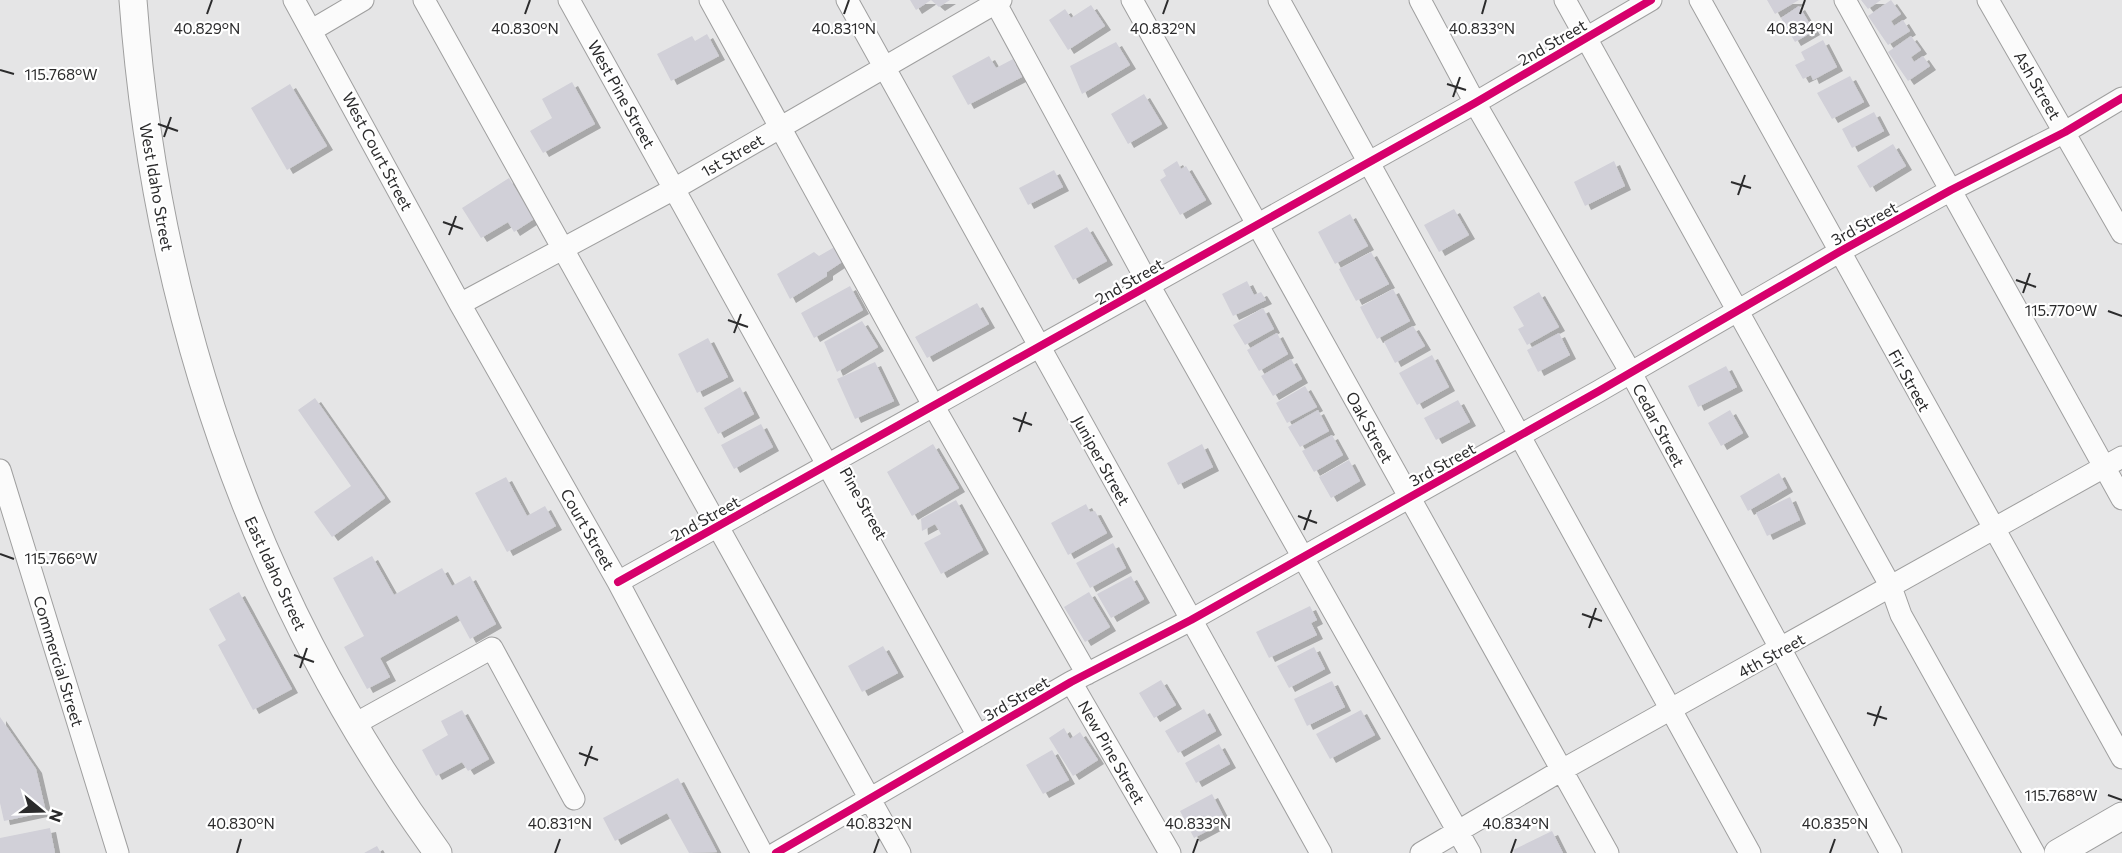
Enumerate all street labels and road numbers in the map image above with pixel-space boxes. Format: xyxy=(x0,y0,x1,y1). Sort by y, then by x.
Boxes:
street label: 2nd Street xyxy=(1515,15,1590,69)
street label: West Pine Street xyxy=(584,37,660,152)
street label: Ash Street xyxy=(2011,47,2065,123)
street label: West Court Street xyxy=(339,89,417,214)
street label: West Idaho Street xyxy=(136,122,178,253)
street label: 1st Street xyxy=(697,129,767,180)
street label: 3rd Street xyxy=(1828,197,1901,249)
street label: 2nd Street xyxy=(1092,254,1167,308)
street label: Fir Street xyxy=(1885,346,1935,415)
street label: Cedar Street xyxy=(1629,380,1689,470)
street label: Oak Street xyxy=(1343,388,1398,466)
street label: Juniper Street xyxy=(1070,412,1135,508)
street label: 3rd Street xyxy=(1406,438,1479,490)
street label: Pine Street xyxy=(836,463,892,543)
street label: Court Street xyxy=(557,485,619,573)
street label: 2nd Street xyxy=(667,491,743,545)
street label: East Idaho Street xyxy=(241,513,311,634)
street label: Commercial Street xyxy=(30,593,88,729)
street label: 4th Street xyxy=(1734,629,1808,681)
street label: 3rd Street xyxy=(980,671,1053,724)
street label: New Pine Street xyxy=(1075,697,1150,807)

